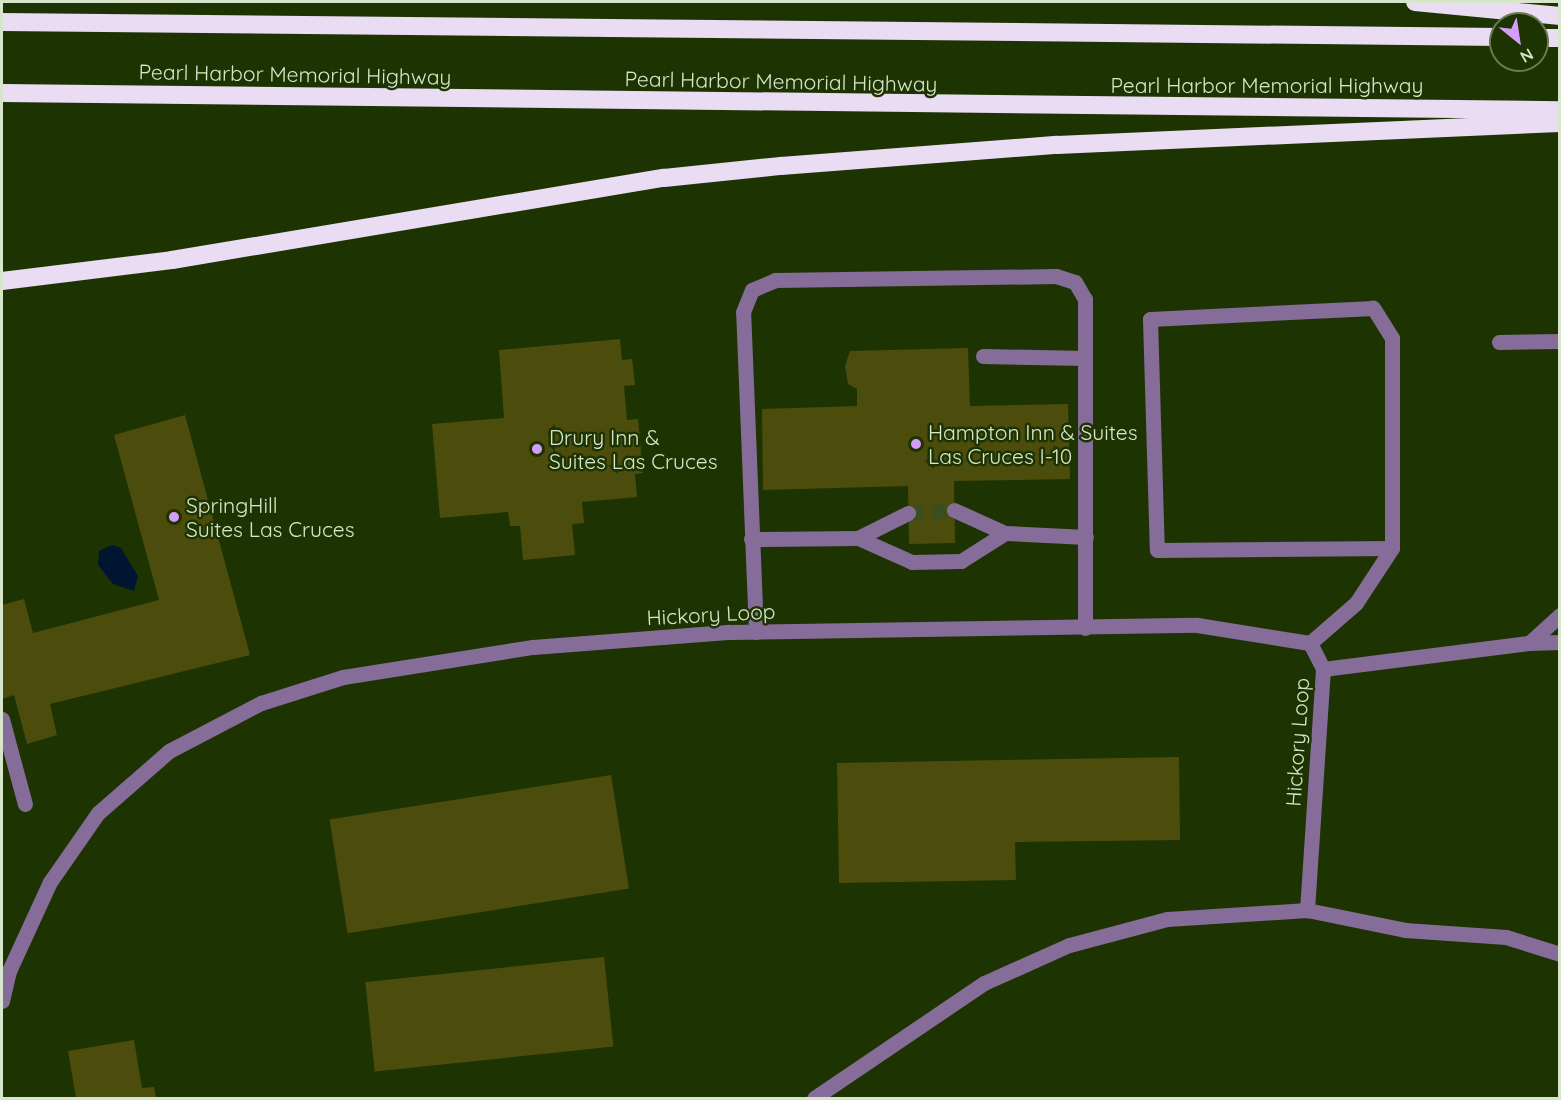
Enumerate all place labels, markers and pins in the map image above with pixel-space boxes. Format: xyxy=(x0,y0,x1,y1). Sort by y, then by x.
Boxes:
place label: Hampton Inn & Suites Las Cruces I-10 xyxy=(928,419,1138,469)
place label: Drury Inn & Suites Las Cruces xyxy=(549,424,718,474)
marker: Hampton Inn & Suites Las Cruces I-10 xyxy=(909,437,923,451)
marker: Drury Inn & Suites Las Cruces xyxy=(530,442,544,456)
place label: SpringHill Suites Las Cruces xyxy=(186,492,355,542)
marker: SpringHill Suites Las Cruces xyxy=(167,510,181,524)

